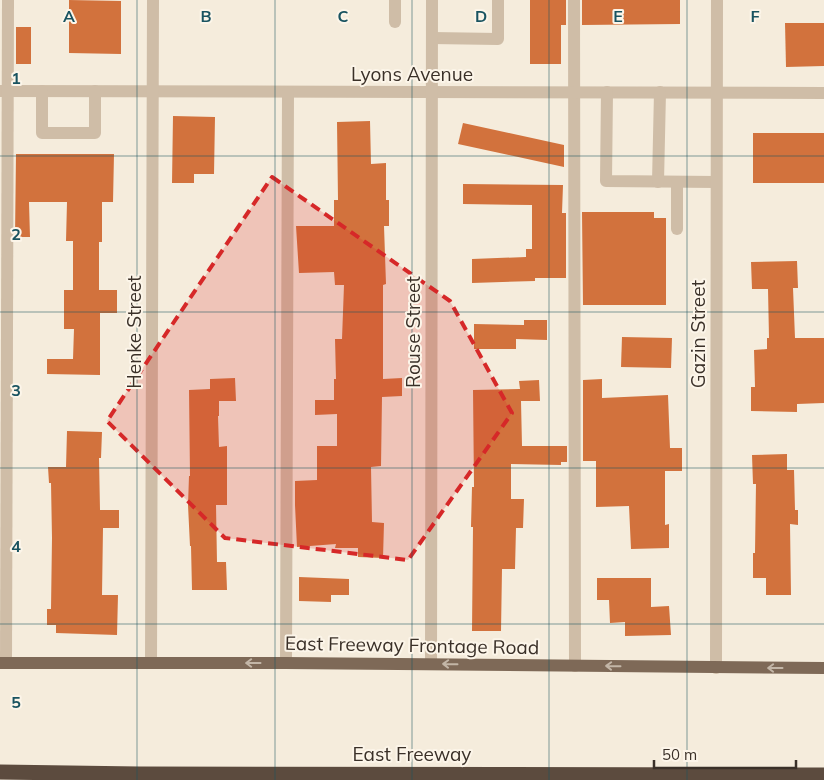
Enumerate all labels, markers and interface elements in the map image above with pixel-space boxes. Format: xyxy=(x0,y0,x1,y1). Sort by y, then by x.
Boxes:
text: A xyxy=(63,6,75,26)
text: B xyxy=(200,6,212,26)
text: C xyxy=(338,6,349,26)
text: D xyxy=(475,6,487,26)
text: E xyxy=(613,6,623,26)
text: F xyxy=(750,6,760,26)
street label: Lyons Avenue xyxy=(351,62,473,86)
text: 1 xyxy=(11,68,21,88)
text: 2 xyxy=(11,224,21,244)
street label: Henke Street xyxy=(122,275,146,389)
street label: Rouse Street xyxy=(401,276,425,388)
street label: Gazin Street xyxy=(686,279,710,388)
text: 3 xyxy=(11,380,21,400)
text: 4 xyxy=(11,536,21,556)
street label: East Freeway Frontage Road xyxy=(285,631,539,659)
one-way arrow xyxy=(245,658,262,668)
one-way arrow xyxy=(443,659,459,669)
one-way arrow xyxy=(605,661,622,671)
one-way arrow xyxy=(768,663,784,673)
text: 5 xyxy=(11,692,21,712)
scale bar xyxy=(654,738,796,770)
street label: East Freeway xyxy=(353,742,471,766)
text: 50 m xyxy=(662,745,697,764)

